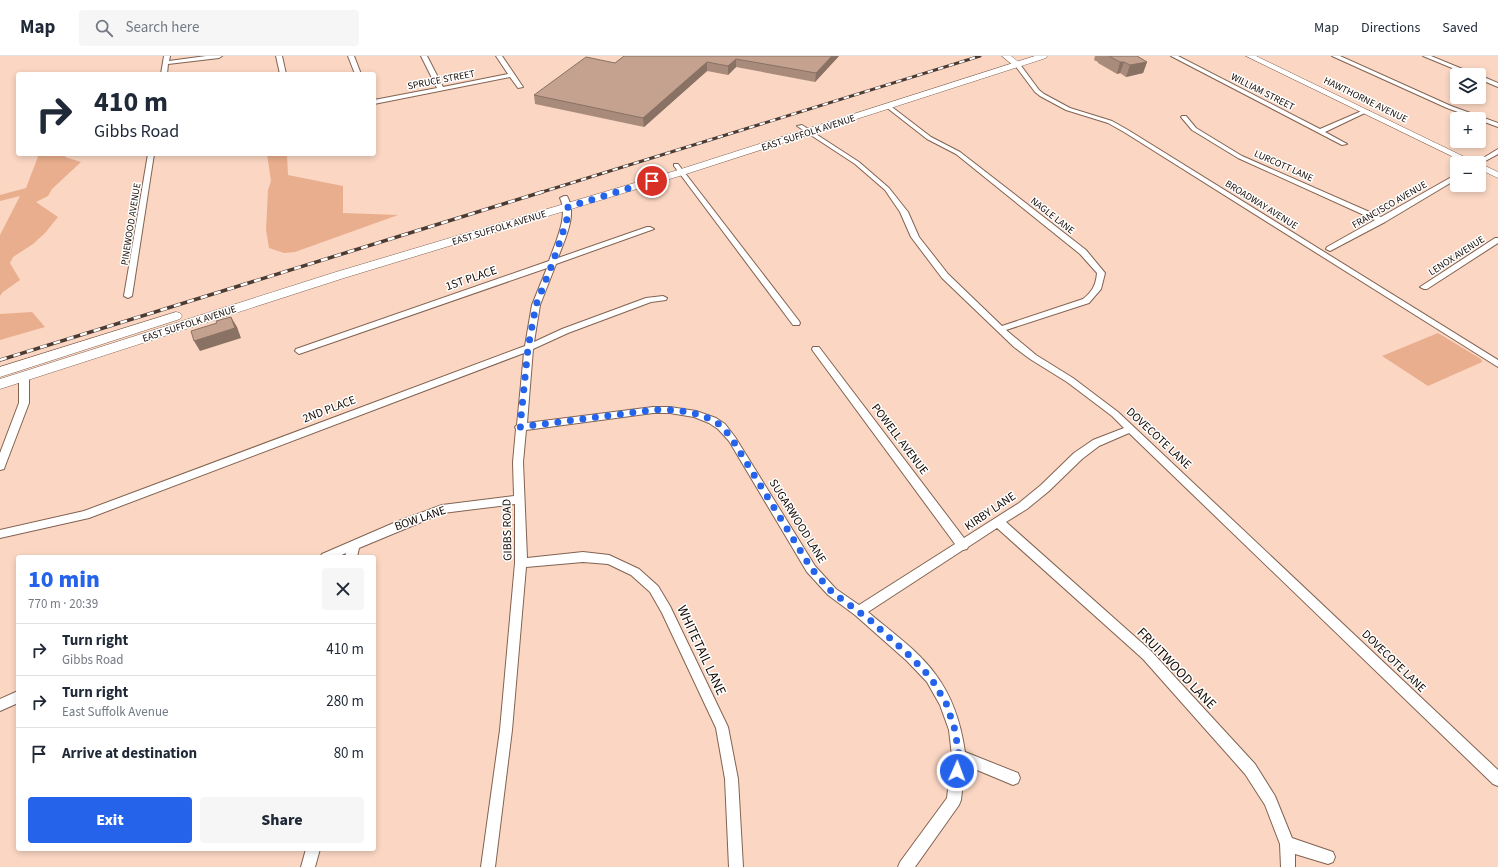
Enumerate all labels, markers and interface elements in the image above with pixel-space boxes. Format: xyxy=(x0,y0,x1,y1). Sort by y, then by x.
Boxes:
search box xyxy=(79,10,359,46)
text: Map xyxy=(20,14,55,41)
icon: search xyxy=(93,17,115,39)
text: Search here xyxy=(125,17,199,38)
text: Map xyxy=(1314,18,1339,38)
text: Directions xyxy=(1361,18,1420,38)
text: Saved xyxy=(1442,18,1478,38)
street label: SPRUCE STREET xyxy=(406,66,477,93)
map controls xyxy=(1450,68,1486,192)
button: layers xyxy=(1450,68,1486,104)
street label: WILLIAM STREET xyxy=(1228,70,1297,114)
street label: HAWTHORNE AVENUE xyxy=(1321,74,1410,126)
text: 410 m xyxy=(94,82,168,122)
icon: right xyxy=(28,88,80,140)
street label: EAST SUFFOLK AVENUE xyxy=(760,111,857,155)
button: + xyxy=(1450,112,1486,148)
text: Gibbs Road xyxy=(94,119,179,144)
street label: LURCOTT LANE xyxy=(1252,147,1315,185)
button: − xyxy=(1450,156,1486,192)
pin xyxy=(635,164,669,198)
icon: arrive xyxy=(641,170,663,192)
street label: BROADWAY AVENUE xyxy=(1222,177,1301,233)
street label: FRANCISCO AVENUE xyxy=(1350,178,1429,232)
street label: PINEWOOD AVENUE xyxy=(118,182,144,266)
street label: NAGLE LANE xyxy=(1028,194,1077,237)
street label: EAST SUFFOLK AVENUE xyxy=(450,207,548,249)
street label: LENOX AVENUE xyxy=(1426,233,1487,279)
street label: 1ST PLACE xyxy=(443,262,499,295)
street label: EAST SUFFOLK AVENUE xyxy=(141,302,238,346)
street label: 2ND PLACE xyxy=(300,392,358,427)
street label: POWELL AVENUE xyxy=(867,400,932,478)
street label: DOVECOTE LANE xyxy=(1122,404,1195,473)
street label: SUGARWOOD LANE xyxy=(765,476,830,567)
street label: KIRBY LANE xyxy=(961,488,1019,535)
street label: GIBBS ROAD xyxy=(498,499,517,561)
street label: BOW LANE xyxy=(392,502,448,535)
text: 10 min xyxy=(28,562,100,597)
button: close xyxy=(322,568,364,610)
text: 770 m · 20:39 xyxy=(28,595,98,613)
street label: WHITETAIL LANE xyxy=(671,602,731,699)
street label: FRUITWOOD LANE xyxy=(1132,623,1221,714)
street label: DOVECOTE LANE xyxy=(1358,626,1430,696)
text: Turn right xyxy=(62,630,128,651)
icon: right xyxy=(28,639,50,661)
text: 410 m xyxy=(326,639,364,660)
text: Gibbs Road xyxy=(62,651,124,669)
text: Turn right xyxy=(62,682,128,703)
icon: right xyxy=(28,691,50,713)
text: 280 m xyxy=(326,691,364,712)
text: East Suffolk Avenue xyxy=(62,703,168,721)
icon: arrive xyxy=(28,743,50,765)
text: Arrive at destination xyxy=(62,743,197,764)
text: 80 m xyxy=(334,743,364,764)
position arrow xyxy=(936,750,978,792)
button: Exit xyxy=(28,797,192,843)
button: Share xyxy=(200,797,364,843)

